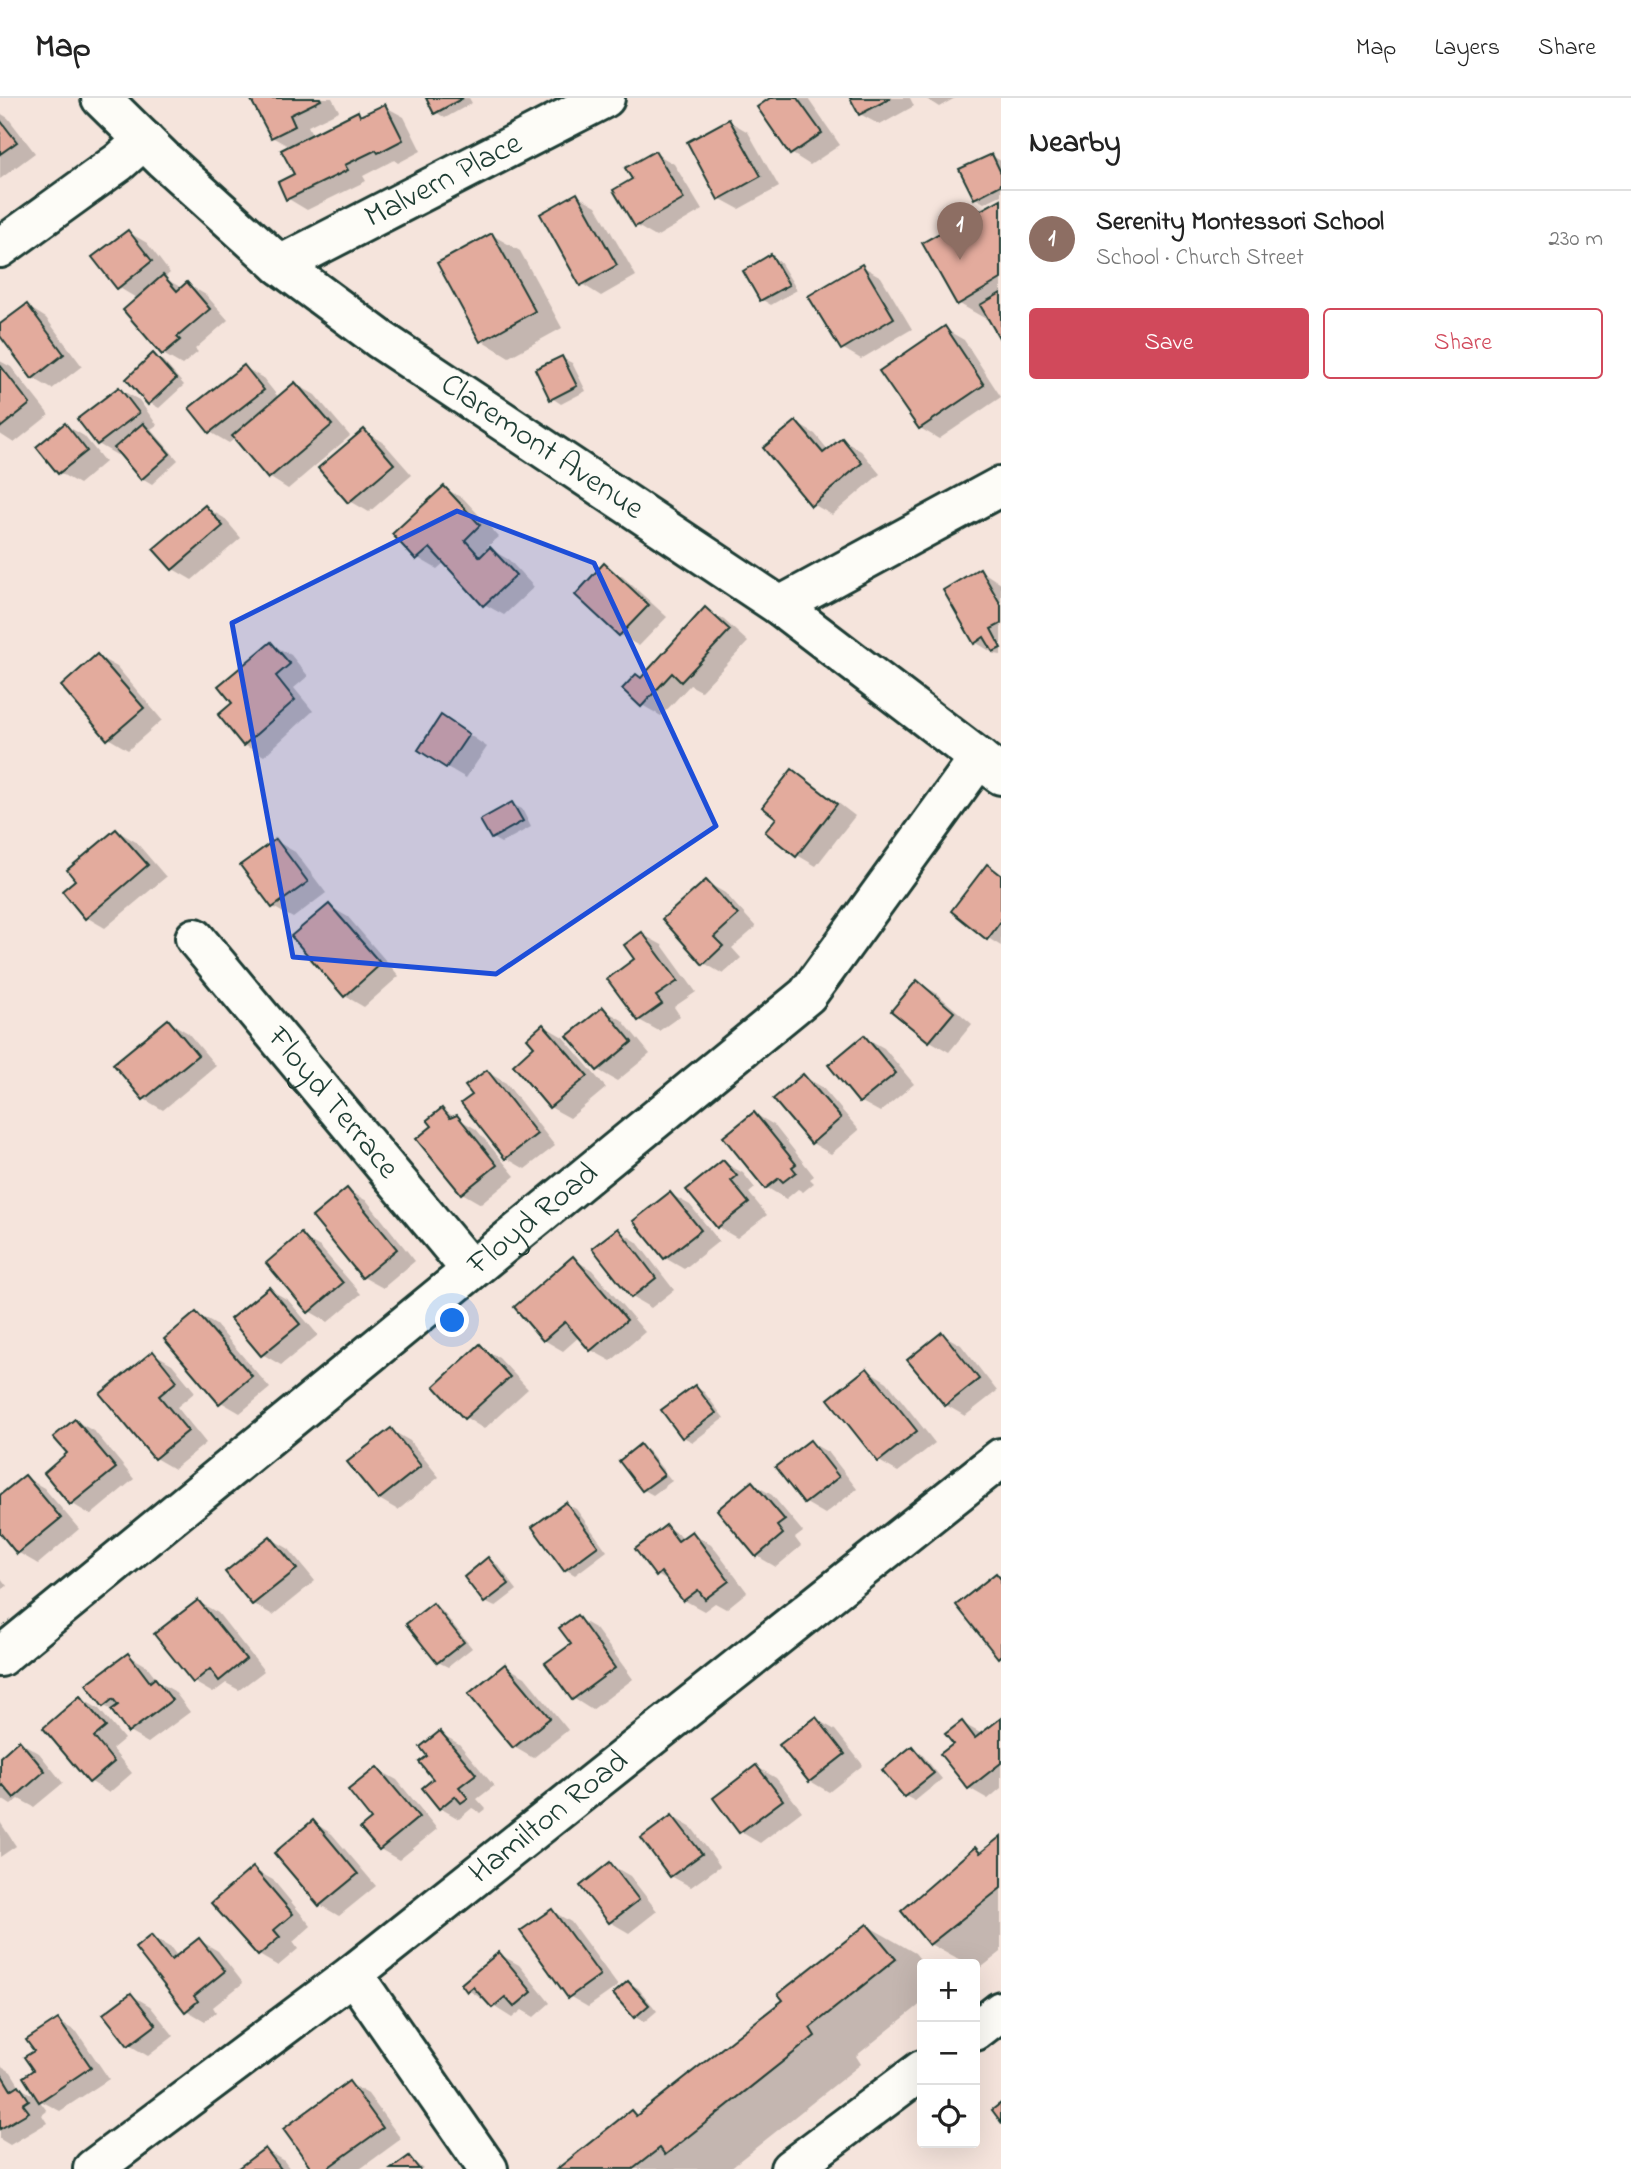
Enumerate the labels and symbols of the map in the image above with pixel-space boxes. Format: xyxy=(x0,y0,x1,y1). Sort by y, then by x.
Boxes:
street label: Malvern Place xyxy=(357,121,531,241)
pin: 1 xyxy=(937,202,983,260)
street label: Claremont Avenue xyxy=(431,362,654,533)
street label: Floyd Terrace xyxy=(254,1016,410,1190)
street label: Floyd Road xyxy=(457,1151,609,1288)
your location xyxy=(435,1303,469,1337)
street label: Hamilton Road xyxy=(459,1739,639,1896)

